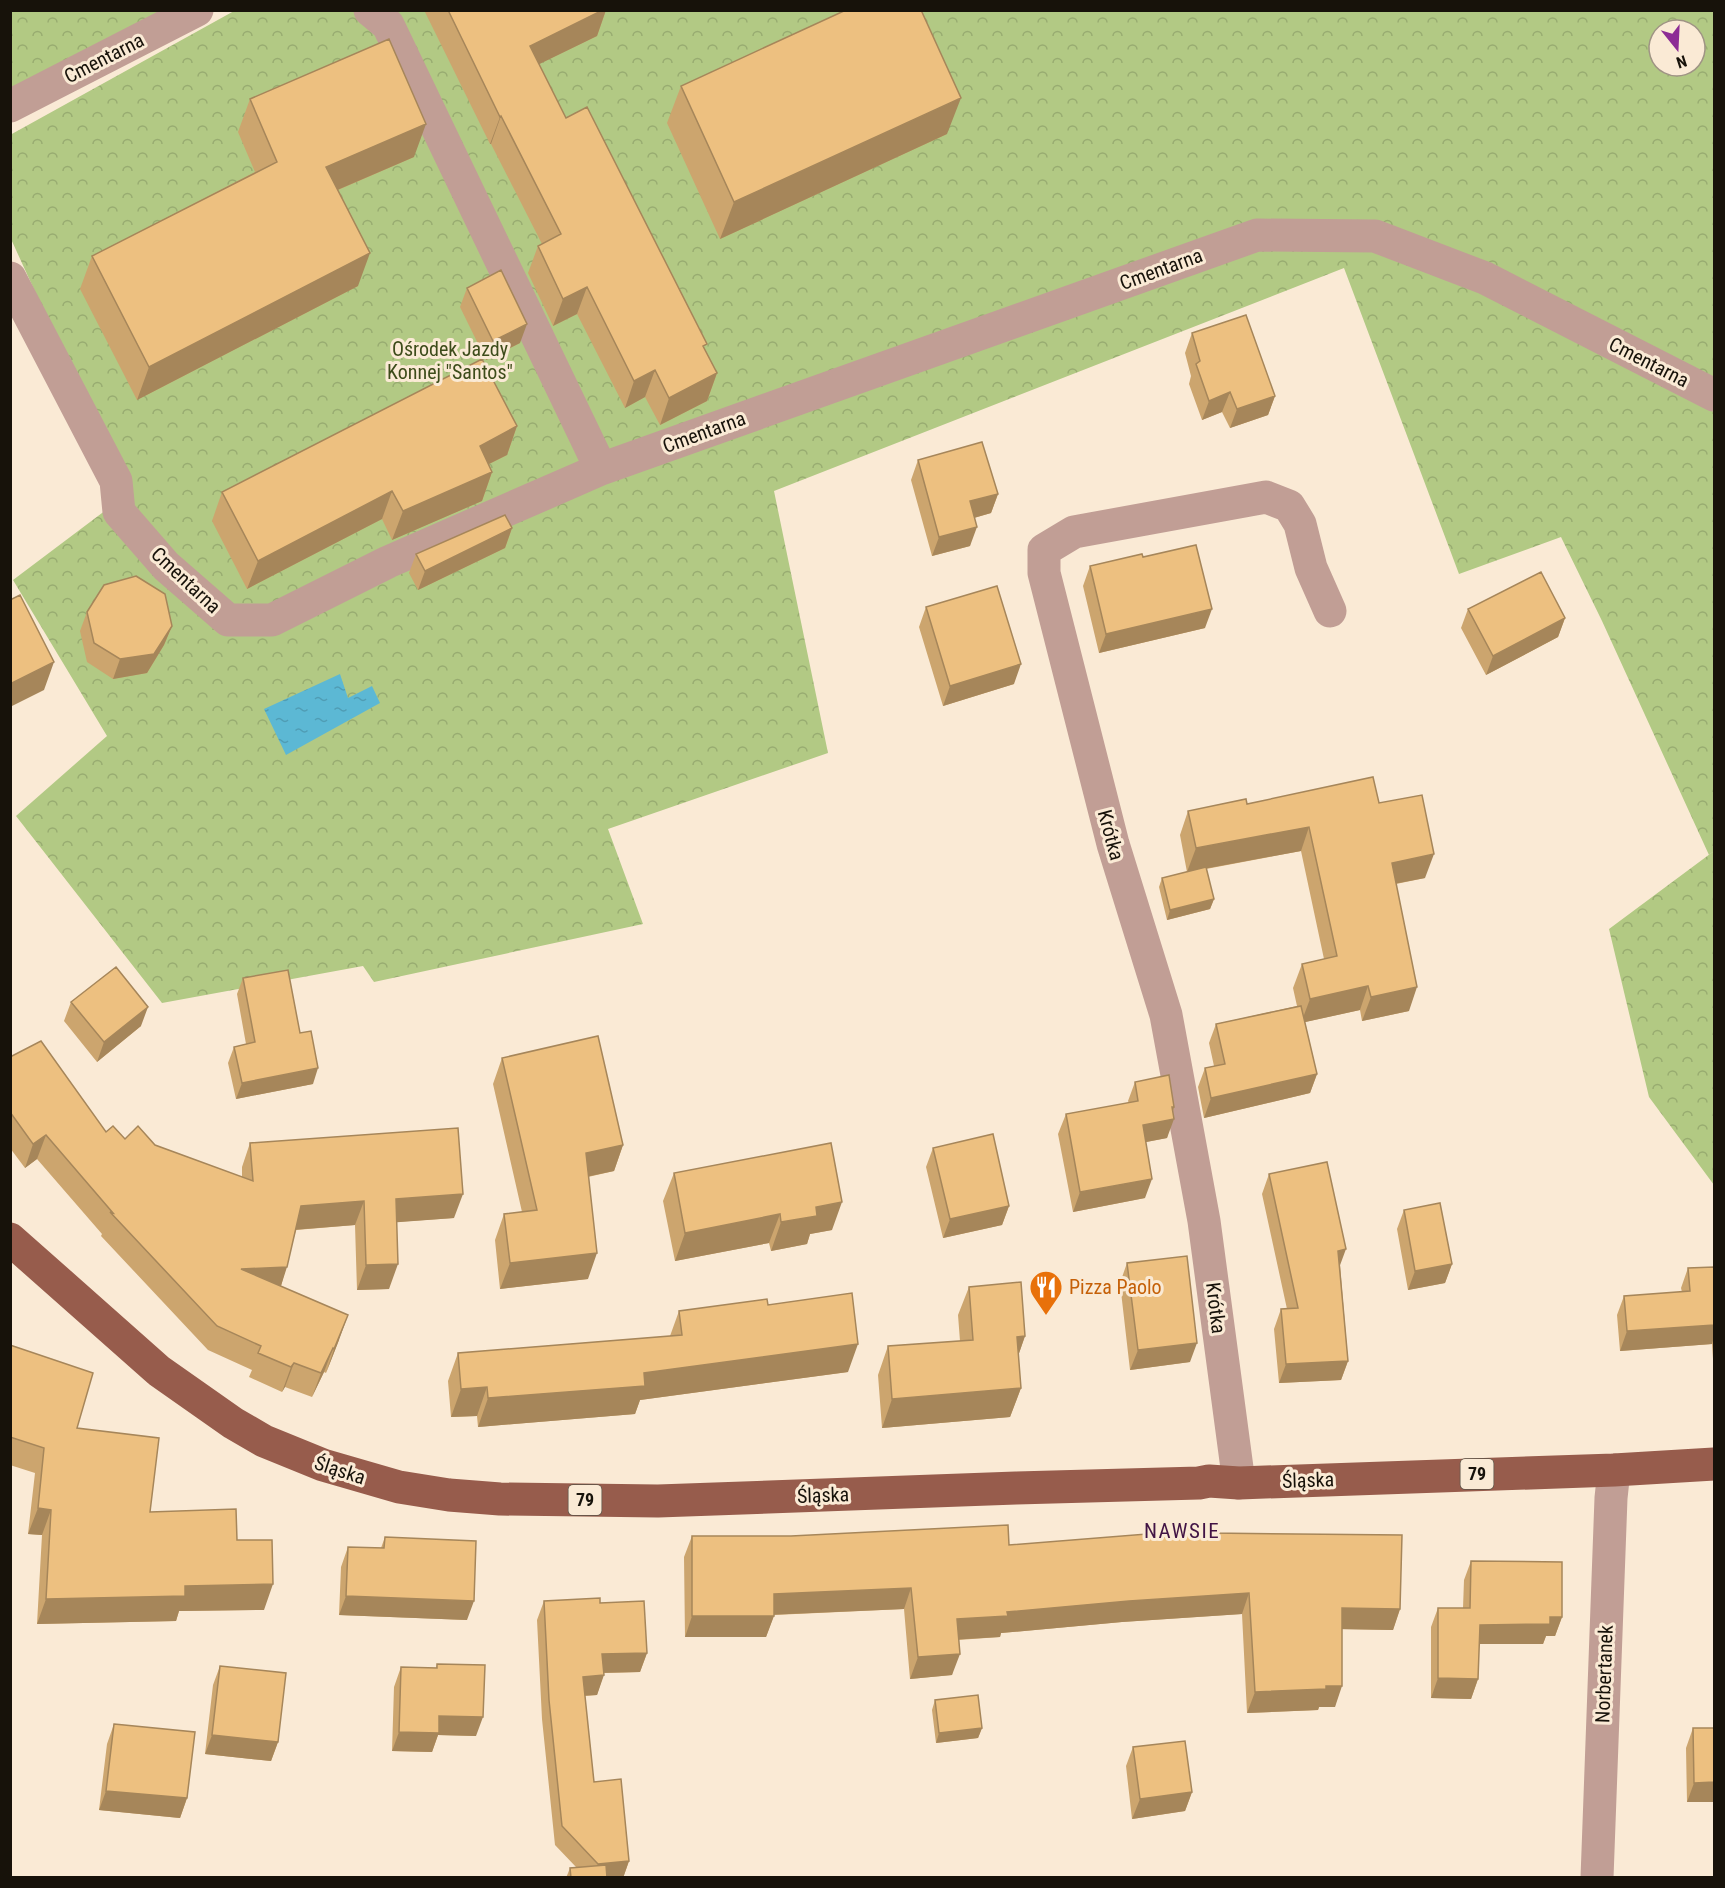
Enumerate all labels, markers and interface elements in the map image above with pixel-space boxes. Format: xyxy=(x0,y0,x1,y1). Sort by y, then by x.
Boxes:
north arrow xyxy=(1647,18,1707,78)
street label: Cmentarna xyxy=(60,28,148,88)
text: N xyxy=(1674,51,1689,72)
street label: Cmentarna xyxy=(1116,243,1206,295)
street label: Cmentarna xyxy=(1605,332,1693,392)
park label: Ośrodek Jazdy Konnej "Santos" xyxy=(387,337,513,384)
street label: Cmentarna xyxy=(659,406,749,458)
street label: Cmentarna xyxy=(146,542,226,618)
street label: Krótka xyxy=(1093,807,1129,863)
restaurant icon: Pizza Paolo xyxy=(1028,1269,1064,1316)
place label: Pizza Paolo xyxy=(1069,1275,1162,1299)
street label: Krótka xyxy=(1201,1281,1231,1335)
street label: Śląska xyxy=(311,1451,369,1489)
road number: 79 xyxy=(1460,1459,1494,1489)
street label: Śląska xyxy=(1281,1467,1335,1493)
street label: Śląska xyxy=(796,1482,850,1508)
road number: 79 xyxy=(568,1485,602,1515)
district label: NAWSIE xyxy=(1144,1519,1220,1543)
street label: Norbertanek xyxy=(1590,1625,1618,1723)

